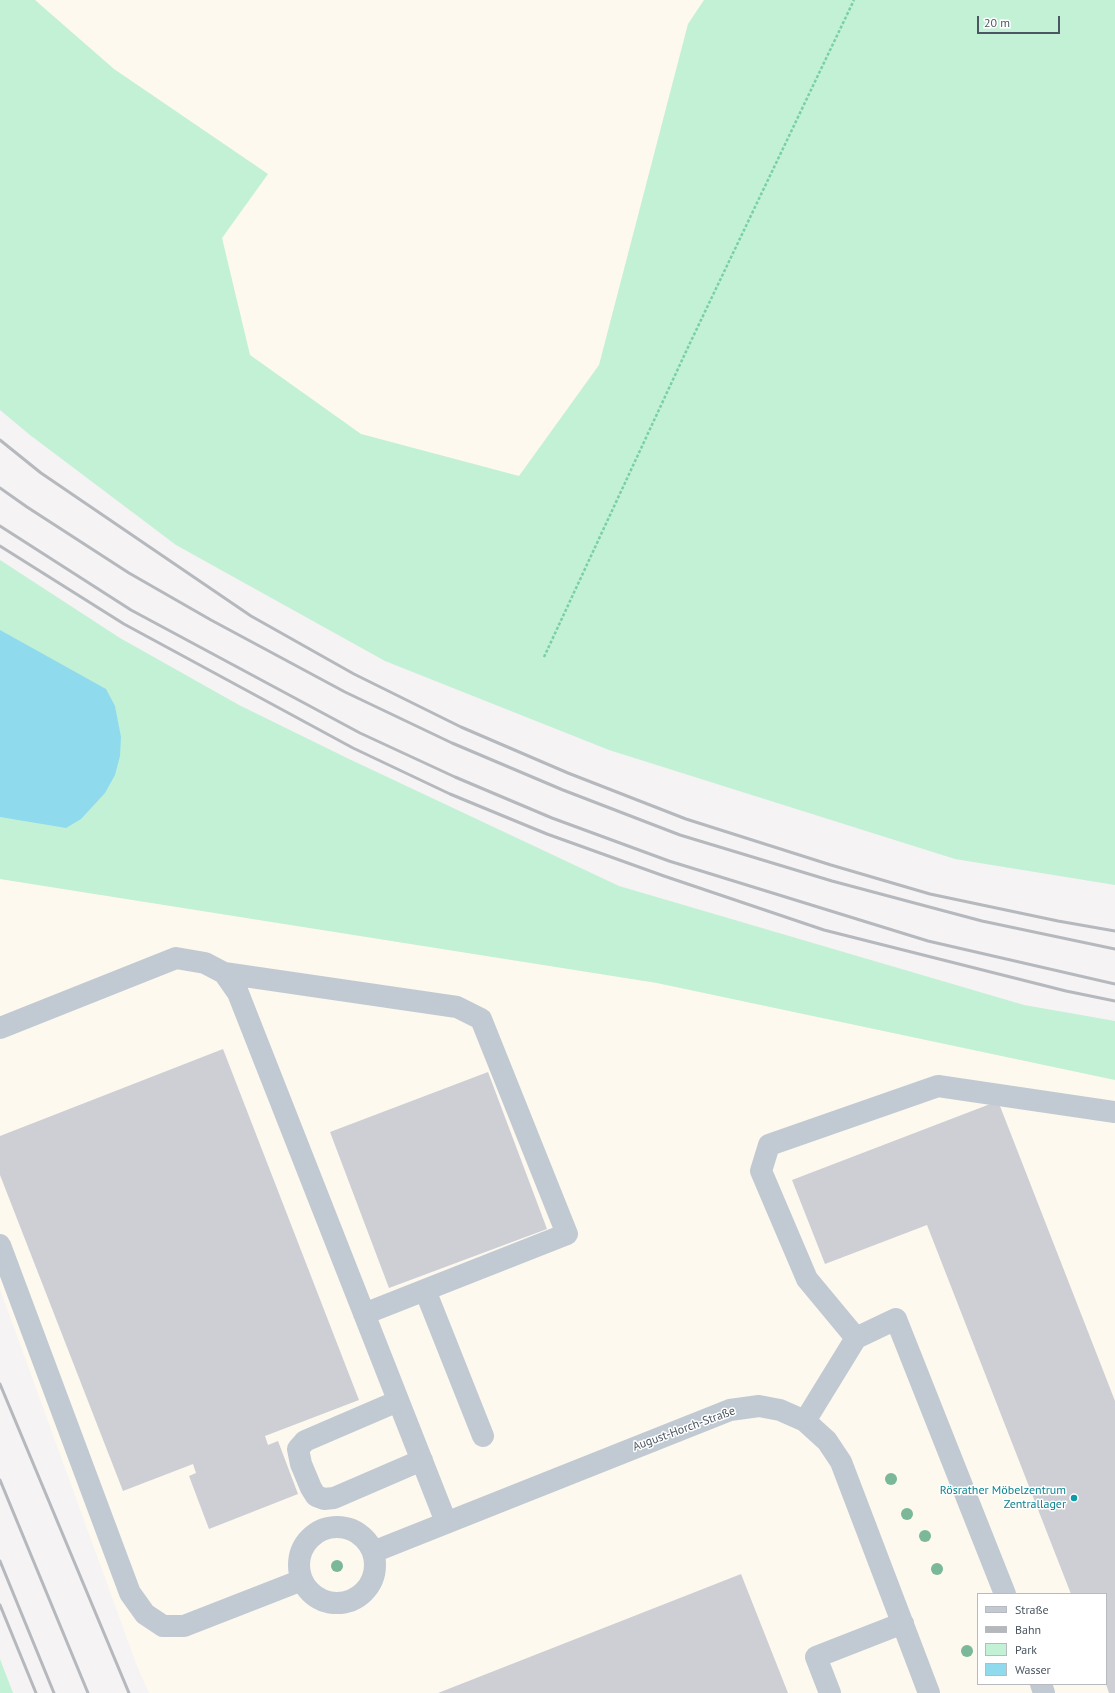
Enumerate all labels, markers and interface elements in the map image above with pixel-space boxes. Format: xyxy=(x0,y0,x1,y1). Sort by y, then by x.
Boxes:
scale bar xyxy=(979,8,1062,34)
text: 20 m xyxy=(984,15,1010,30)
street label: August-Horch-Straße xyxy=(631,1404,737,1454)
place label: Rösrather Möbelzentrum Zentrallager xyxy=(940,1484,1066,1512)
marker: Rösrather Möbelzentrum Zentrallager xyxy=(1069,1493,1079,1503)
legend xyxy=(977,1593,1107,1685)
text: Straße xyxy=(1015,1602,1049,1617)
text: Bahn xyxy=(1015,1622,1041,1637)
text: Park xyxy=(1015,1642,1037,1657)
text: Wasser xyxy=(1015,1662,1051,1677)

